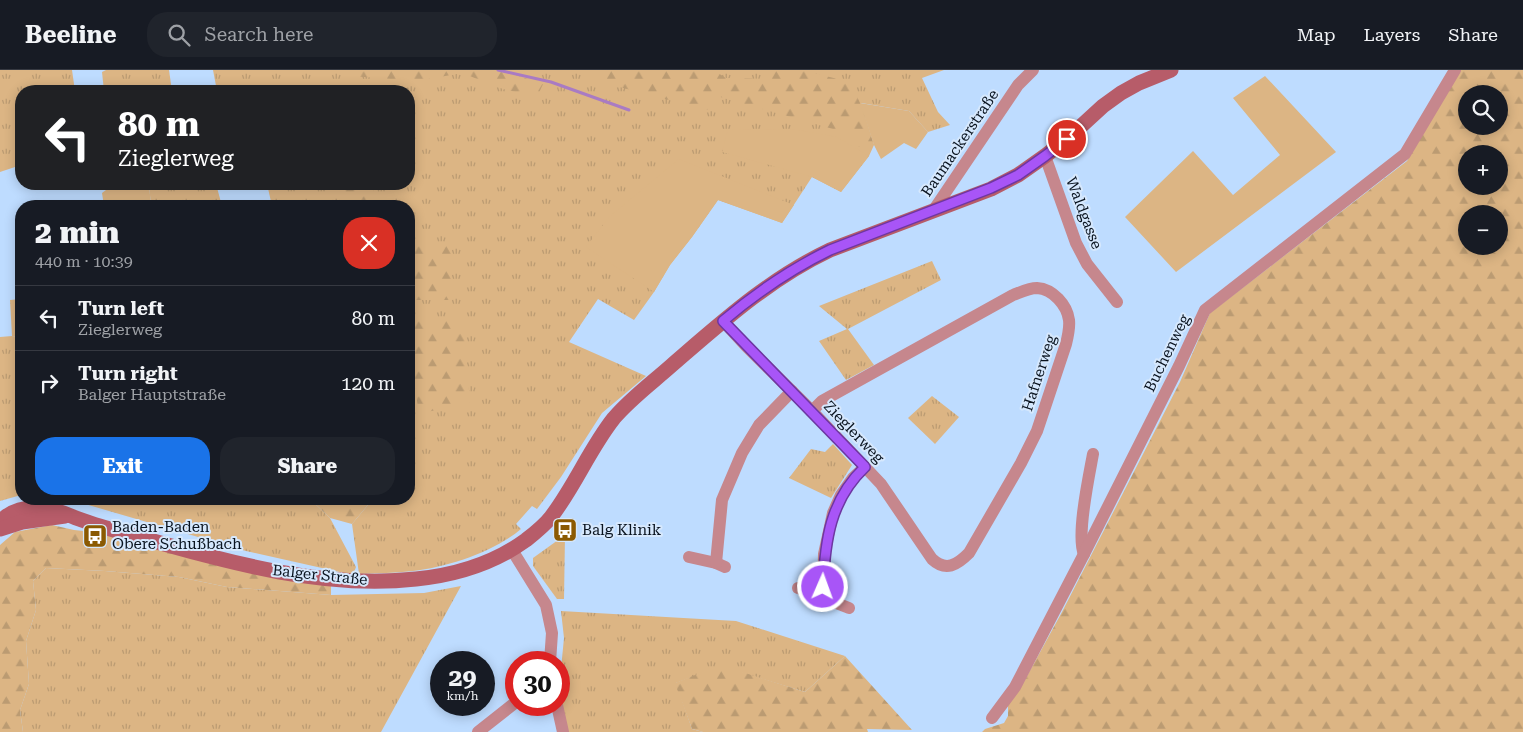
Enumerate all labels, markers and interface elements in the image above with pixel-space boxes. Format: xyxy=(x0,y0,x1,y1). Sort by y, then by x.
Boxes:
search box xyxy=(147,12,497,57)
text: Beeline xyxy=(25,21,117,49)
icon: search xyxy=(165,21,193,49)
text: Search here xyxy=(205,23,313,46)
text: Map xyxy=(1297,24,1336,45)
text: Layers xyxy=(1364,24,1420,45)
text: Share xyxy=(1448,24,1498,45)
map controls xyxy=(1458,85,1508,255)
button: search xyxy=(1458,85,1508,135)
street label: Baumackerstraße xyxy=(917,86,1003,200)
text: 80 m xyxy=(118,104,200,145)
icon: left xyxy=(35,105,100,170)
pin xyxy=(1046,118,1088,160)
icon: arrive xyxy=(1053,125,1081,153)
button: + xyxy=(1458,145,1508,195)
text: Zieglerweg xyxy=(118,146,234,171)
street label: Waldgasse xyxy=(1062,174,1106,252)
button: − xyxy=(1458,205,1508,255)
text: 2 min xyxy=(35,215,119,250)
button: close xyxy=(343,217,395,269)
text: 440 m · 10:39 xyxy=(35,252,133,271)
text: Turn left xyxy=(78,297,164,320)
icon: left xyxy=(35,304,63,332)
text: 80 m xyxy=(352,307,395,330)
street label: Buchenweg xyxy=(1141,311,1194,395)
text: Zieglerweg xyxy=(78,320,162,339)
street label: Hafnerweg xyxy=(1018,332,1060,414)
text: Turn right xyxy=(78,362,178,385)
icon: right xyxy=(35,369,63,397)
text: 120 m xyxy=(341,372,395,395)
text: Balger Hauptstraße xyxy=(78,385,226,404)
street label: Zieglerweg xyxy=(820,397,888,467)
button: Exit xyxy=(35,437,210,495)
button: Share xyxy=(220,437,395,495)
bus stop icon: Balg Klinik xyxy=(552,517,578,543)
place label: Baden-Baden Obere Schußbach xyxy=(112,518,242,553)
place label: Balg Klinik xyxy=(582,521,662,539)
bus stop icon: Baden-Baden Obere Schußbach xyxy=(82,523,108,549)
position arrow xyxy=(796,560,848,612)
street label: Balger Straße xyxy=(271,561,369,589)
speed limit sign: 30 xyxy=(505,651,570,716)
text: 29 xyxy=(448,663,477,692)
text: km/h xyxy=(446,689,479,703)

